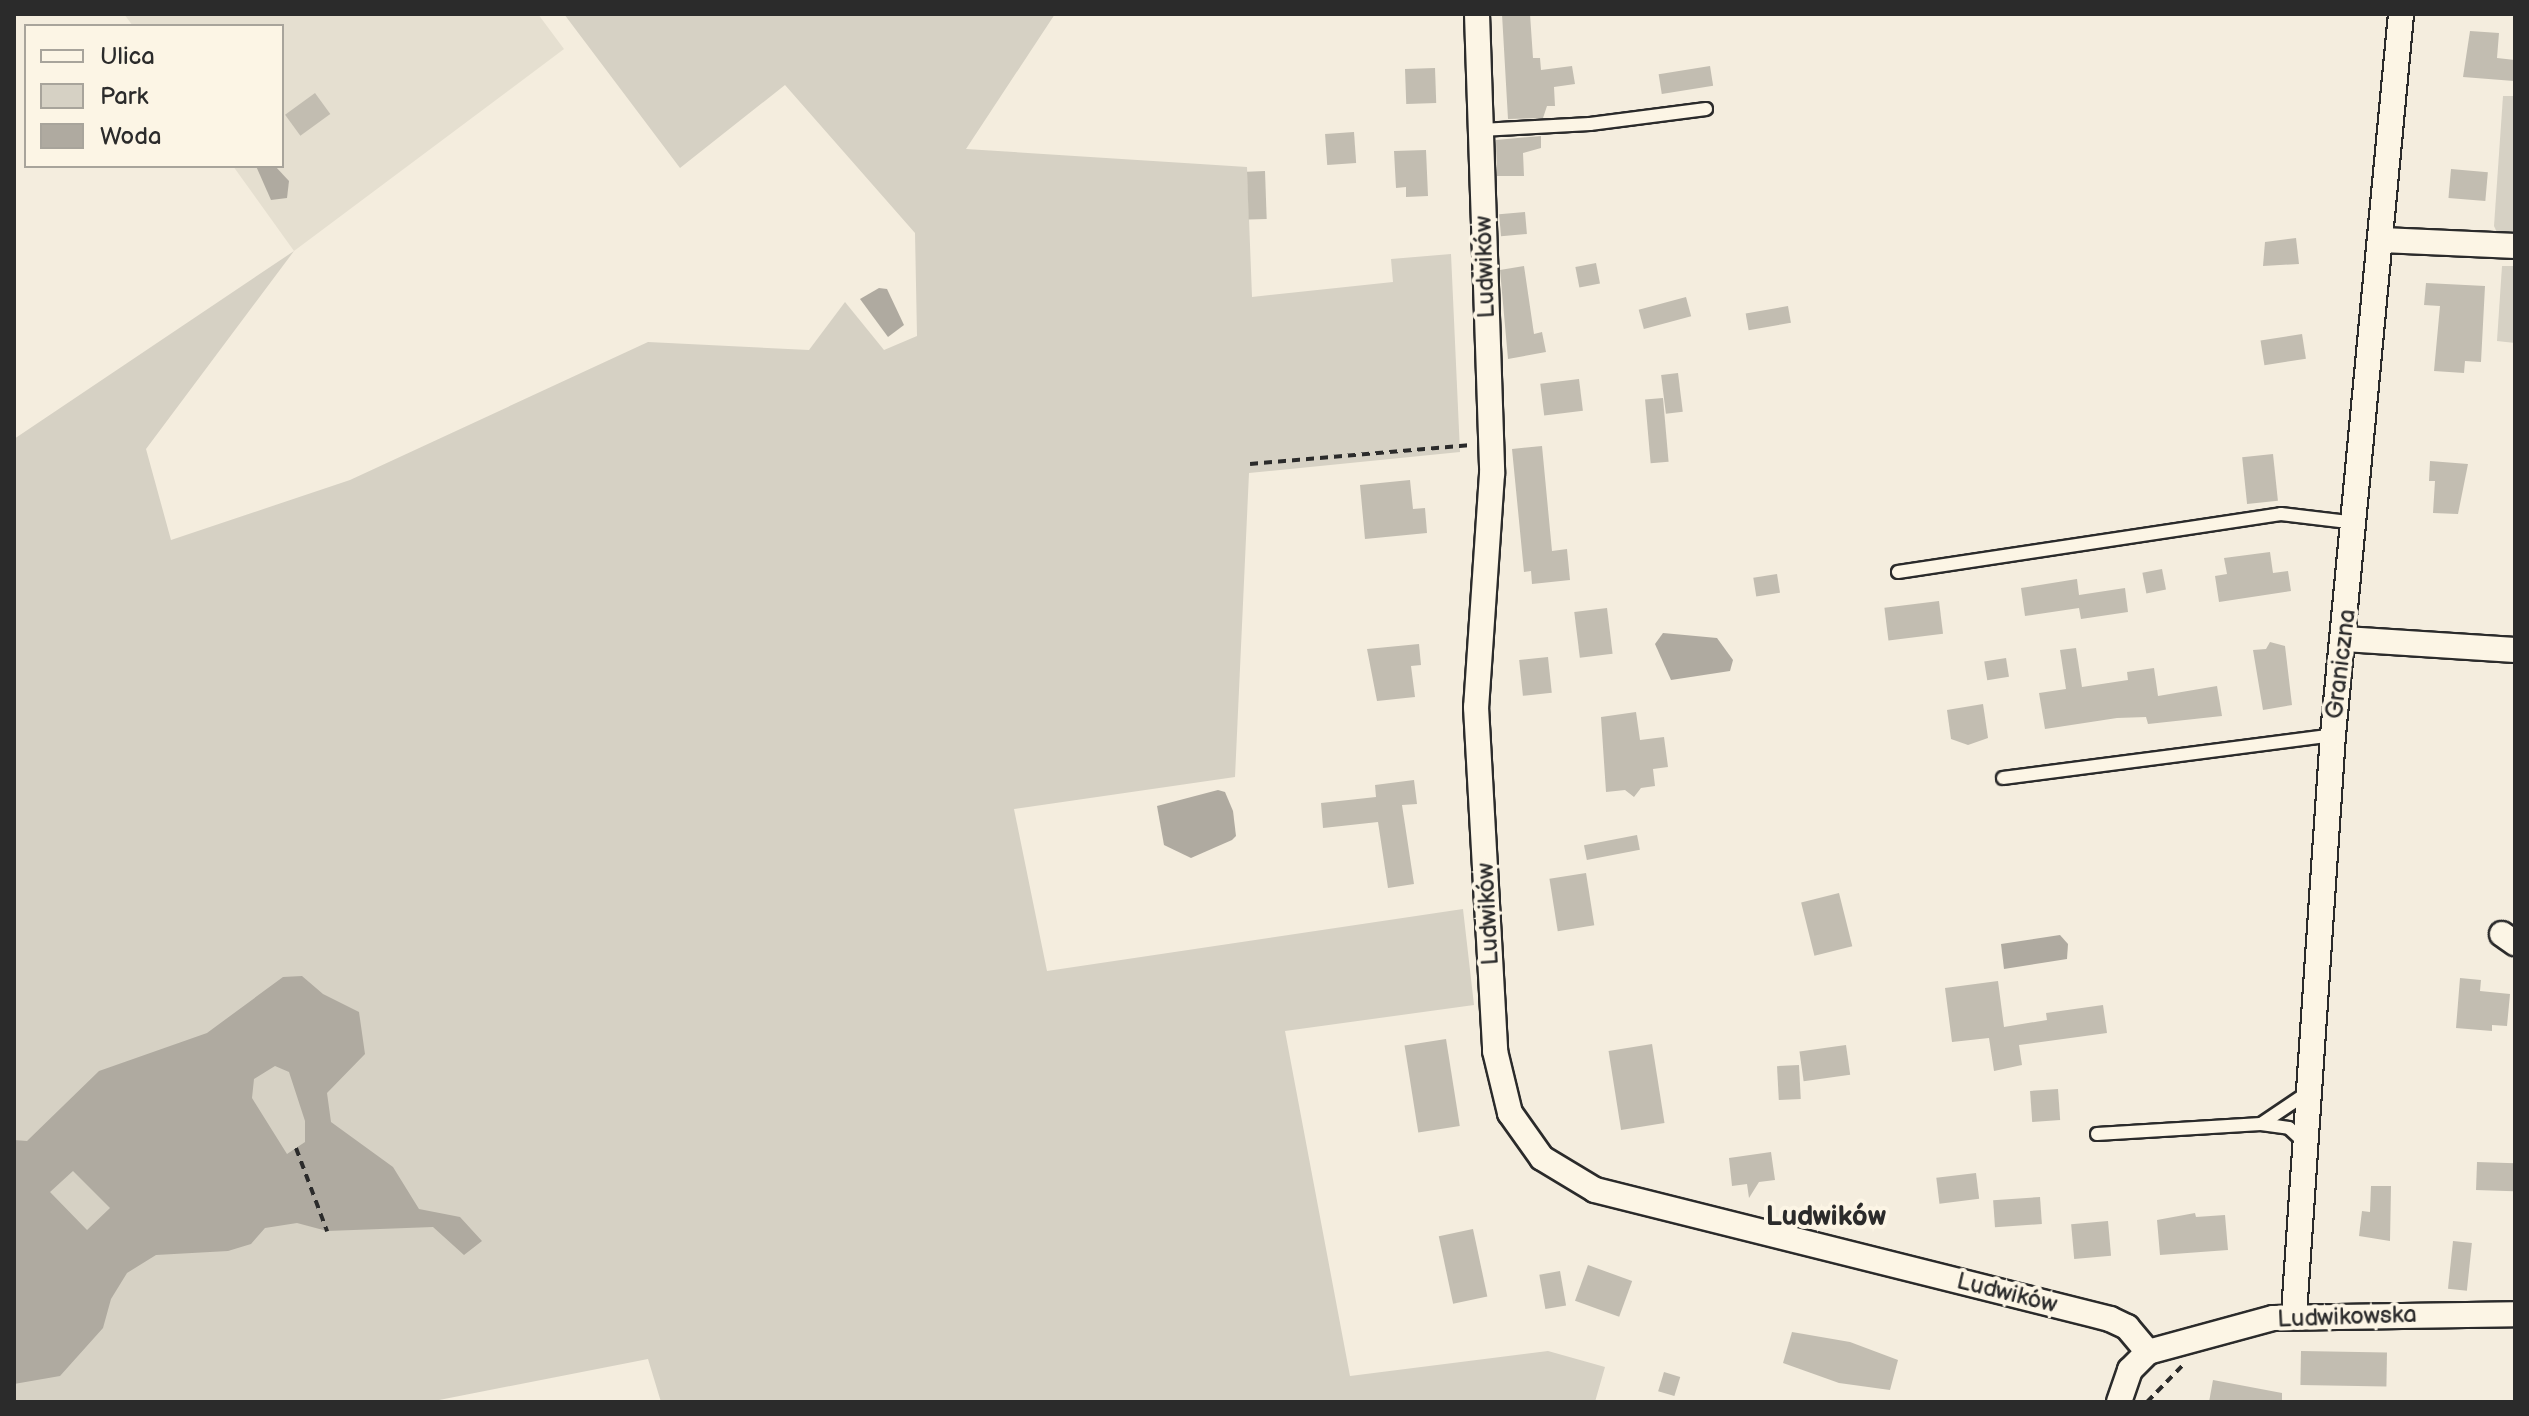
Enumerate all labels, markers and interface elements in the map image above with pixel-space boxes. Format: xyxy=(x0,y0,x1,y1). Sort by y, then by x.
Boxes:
legend xyxy=(24,24,284,168)
text: Ulica xyxy=(100,42,155,71)
text: Park xyxy=(100,82,148,111)
text: Woda xyxy=(100,122,162,151)
street label: Ludwików xyxy=(1469,215,1501,319)
street label: Graniczna xyxy=(2320,608,2362,720)
street label: Ludwików xyxy=(1471,862,1505,966)
district label: Ludwików xyxy=(1766,1200,1886,1234)
street label: Ludwików xyxy=(1954,1267,2060,1319)
street label: Ludwikowska xyxy=(2277,1300,2417,1334)

